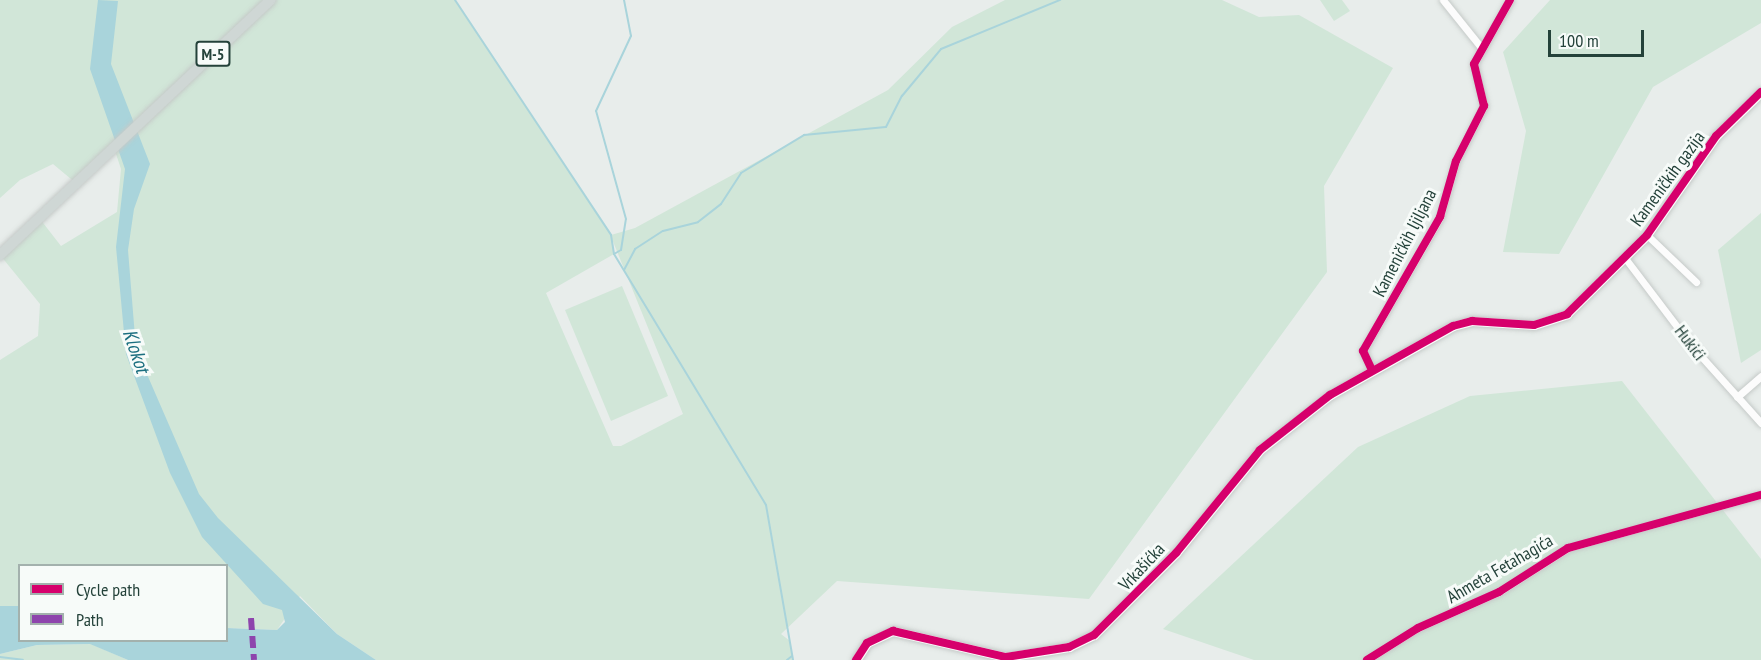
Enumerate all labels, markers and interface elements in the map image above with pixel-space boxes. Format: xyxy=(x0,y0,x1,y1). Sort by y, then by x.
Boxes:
scale bar xyxy=(1551,18,1647,56)
text: 100 m xyxy=(1559,29,1599,52)
road number: M-5 xyxy=(195,41,231,67)
street label: Kameničkih gazija xyxy=(1626,127,1710,231)
street label: Kameničkih ljiljana xyxy=(1369,186,1441,300)
street label: Hukići xyxy=(1670,321,1710,365)
water label: Klokot xyxy=(117,326,155,376)
street label: Ahmeta Fetahagića xyxy=(1443,530,1557,608)
street label: Vrkašićka xyxy=(1115,539,1169,595)
legend xyxy=(18,564,228,642)
text: Cycle path xyxy=(76,578,140,601)
text: Path xyxy=(76,608,104,631)

